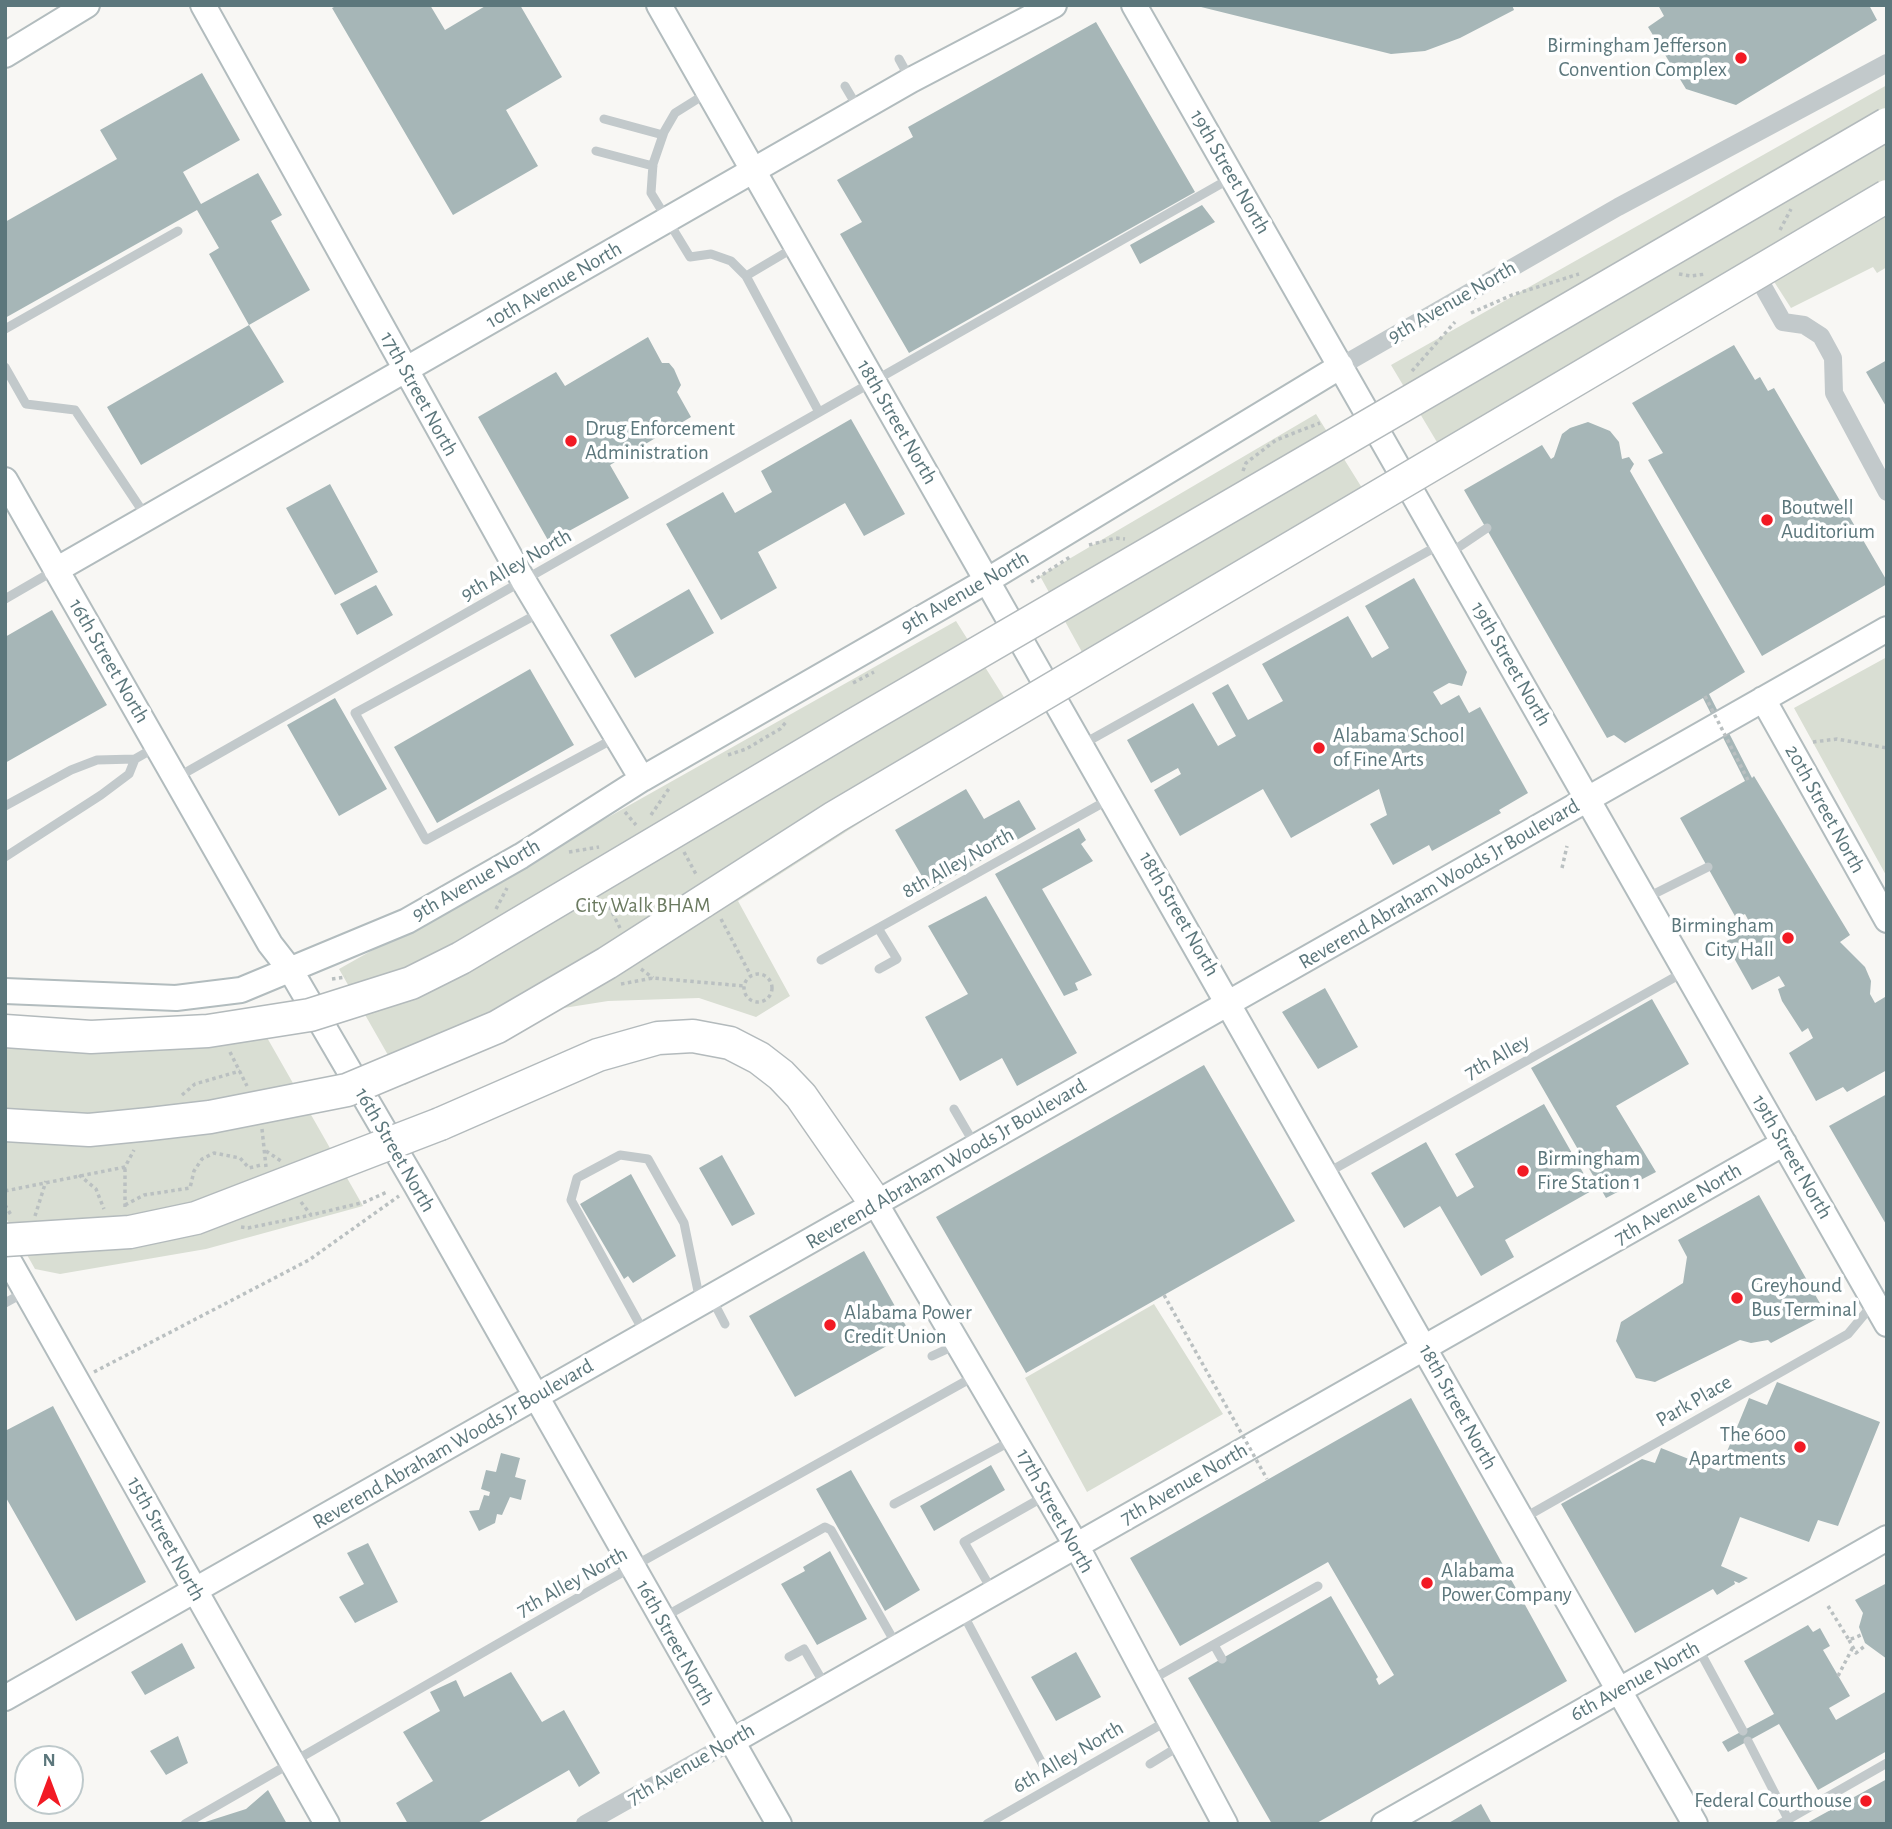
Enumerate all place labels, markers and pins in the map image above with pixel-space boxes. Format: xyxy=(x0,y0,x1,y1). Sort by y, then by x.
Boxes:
place label: Birmingham Jefferson Convention Complex xyxy=(1547,33,1727,83)
marker: Birmingham Jefferson Convention Complex xyxy=(1733,50,1749,66)
place label: Drug Enforcement Administration xyxy=(585,416,735,466)
marker: Drug Enforcement Administration xyxy=(563,433,579,449)
place label: Boutwell Auditorium xyxy=(1781,495,1875,545)
marker: Boutwell Auditorium xyxy=(1759,512,1775,528)
place label: Alabama School of Fine Arts xyxy=(1333,723,1465,773)
marker: Alabama School of Fine Arts xyxy=(1311,740,1327,756)
place label: Birmingham City Hall xyxy=(1671,913,1774,963)
marker: Birmingham City Hall xyxy=(1780,930,1796,946)
place label: Birmingham Fire Station 1 xyxy=(1537,1146,1641,1196)
marker: Birmingham Fire Station 1 xyxy=(1515,1163,1531,1179)
place label: Greyhound Bus Terminal xyxy=(1751,1273,1857,1323)
marker: Greyhound Bus Terminal xyxy=(1729,1290,1745,1306)
place label: Alabama Power Credit Union xyxy=(844,1300,972,1350)
marker: Alabama Power Credit Union xyxy=(822,1317,838,1333)
place label: The 600 Apartments xyxy=(1689,1422,1786,1472)
marker: The 600 Apartments xyxy=(1792,1439,1808,1455)
place label: Alabama Power Company xyxy=(1441,1558,1572,1608)
marker: Alabama Power Company xyxy=(1419,1575,1435,1591)
place label: Federal Courthouse xyxy=(1694,1788,1852,1814)
marker: Federal Courthouse xyxy=(1858,1793,1874,1809)

